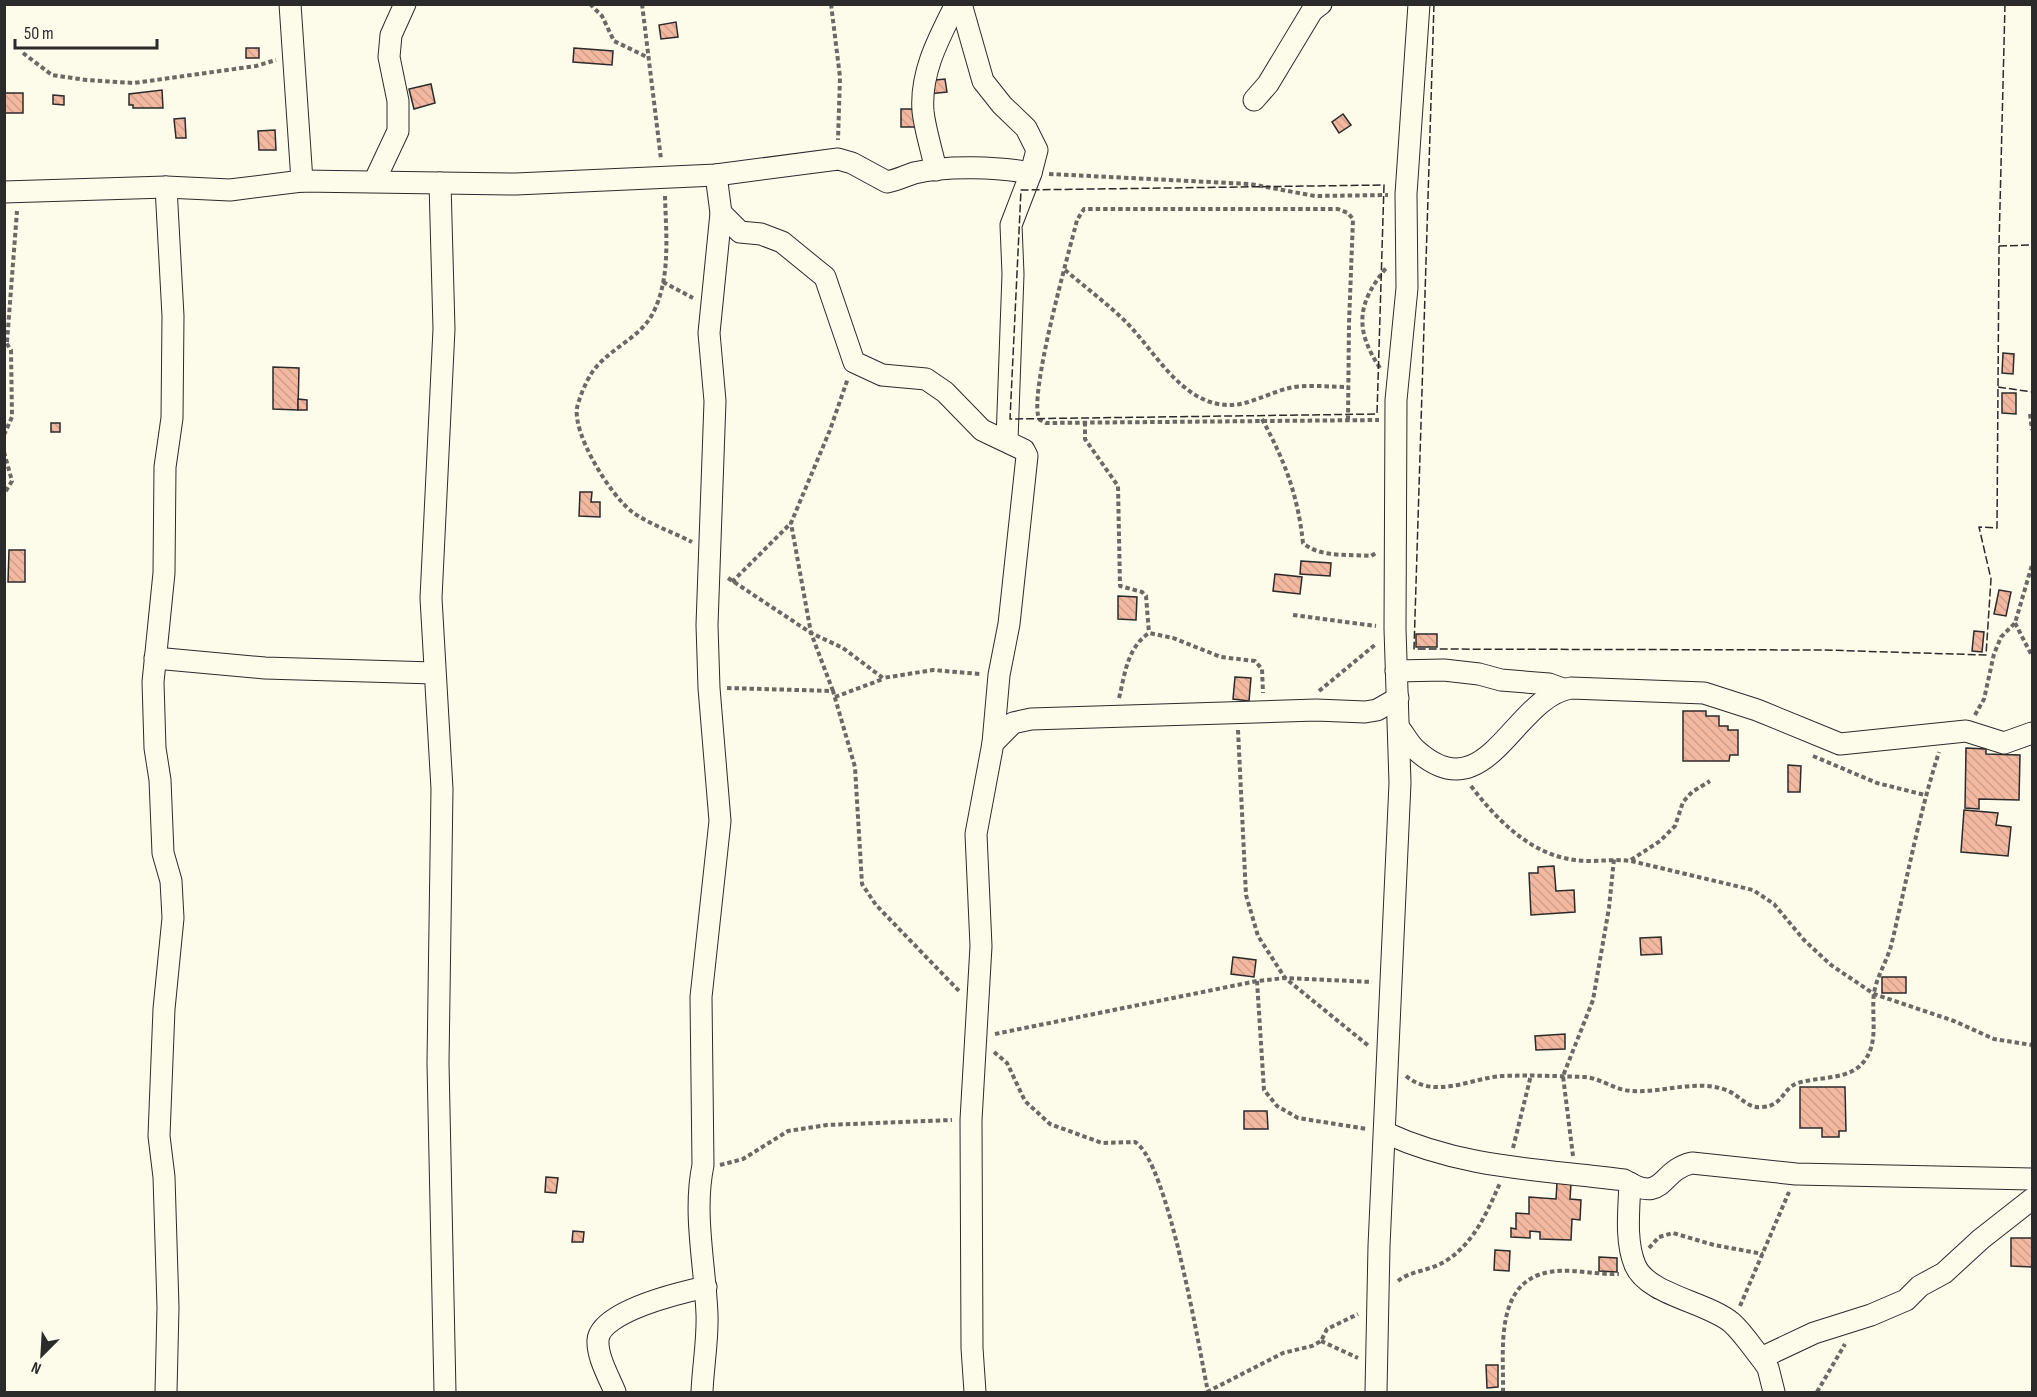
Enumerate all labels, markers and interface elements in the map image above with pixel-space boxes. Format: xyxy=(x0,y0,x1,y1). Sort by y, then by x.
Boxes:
scale bar xyxy=(15,12,158,50)
text: 50 m xyxy=(24,23,54,44)
north arrow xyxy=(12,1325,72,1385)
text: N xyxy=(29,1357,44,1378)

